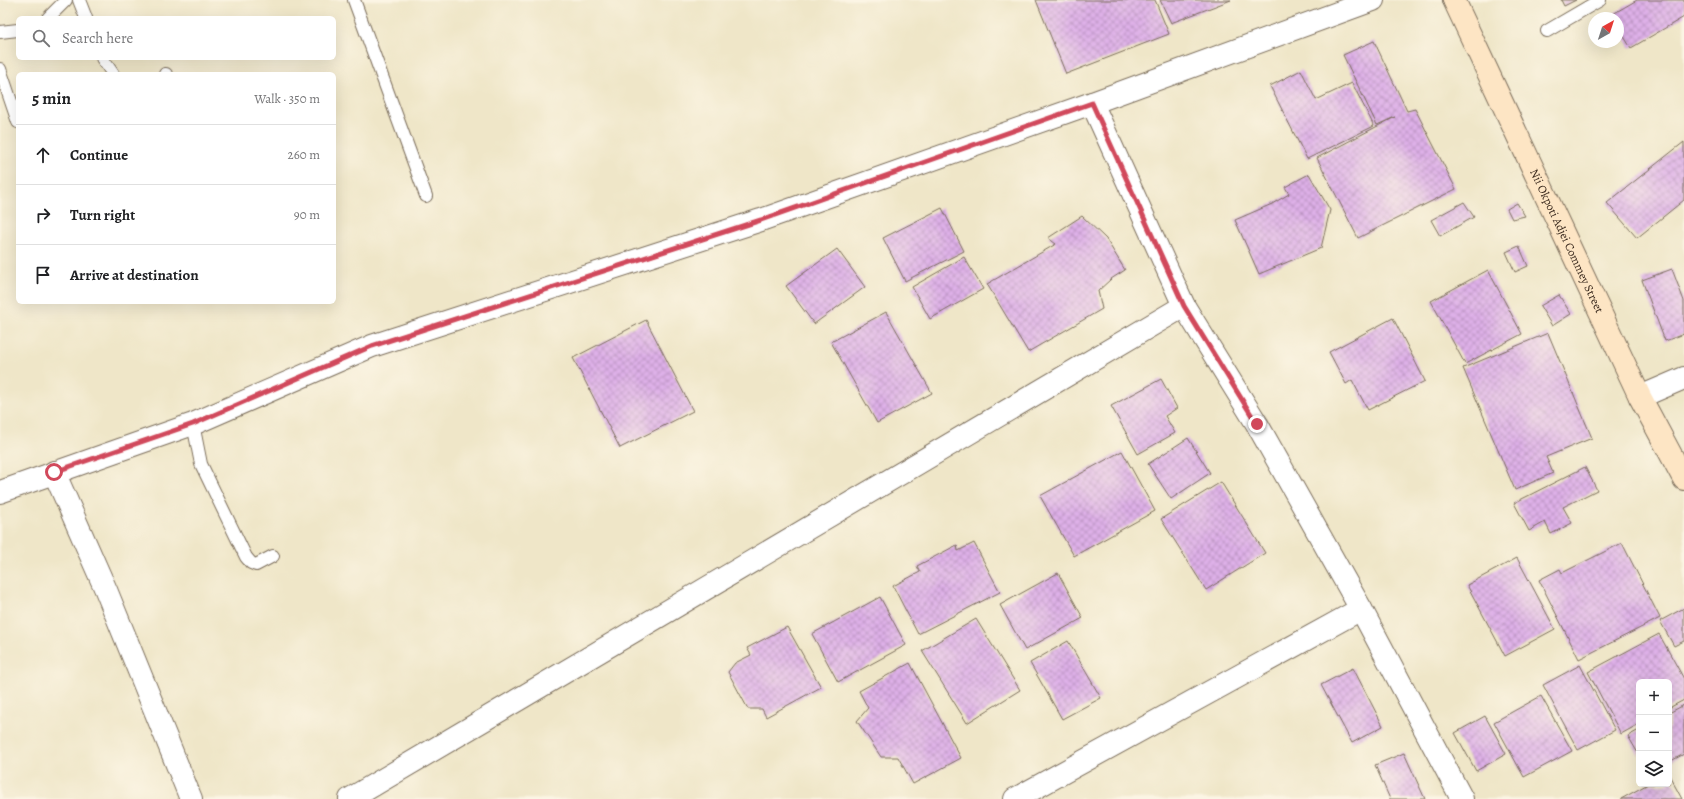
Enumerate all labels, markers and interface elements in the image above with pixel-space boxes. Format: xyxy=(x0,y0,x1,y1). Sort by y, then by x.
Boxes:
north arrow xyxy=(1588,12,1624,48)
search box xyxy=(16,16,336,60)
icon: search xyxy=(30,27,52,49)
text: Search here xyxy=(62,28,133,48)
text: 5 min xyxy=(32,87,71,110)
text: Walk · 350 m xyxy=(254,90,320,107)
icon: ahead xyxy=(32,144,54,166)
text: Continue xyxy=(70,145,128,165)
text: 260 m xyxy=(287,146,320,163)
street label: Nii Okpoti Adjei Commey Street xyxy=(1526,166,1608,316)
icon: right xyxy=(32,204,54,226)
text: Turn right xyxy=(70,205,135,225)
text: 90 m xyxy=(294,206,320,223)
icon: arrive xyxy=(32,264,54,286)
text: Arrive at destination xyxy=(70,265,199,285)
route end xyxy=(1248,415,1266,433)
route start xyxy=(45,463,63,481)
map controls xyxy=(1636,679,1672,787)
button: + xyxy=(1636,679,1672,715)
button: − xyxy=(1636,715,1672,751)
button: layers xyxy=(1636,751,1672,787)

